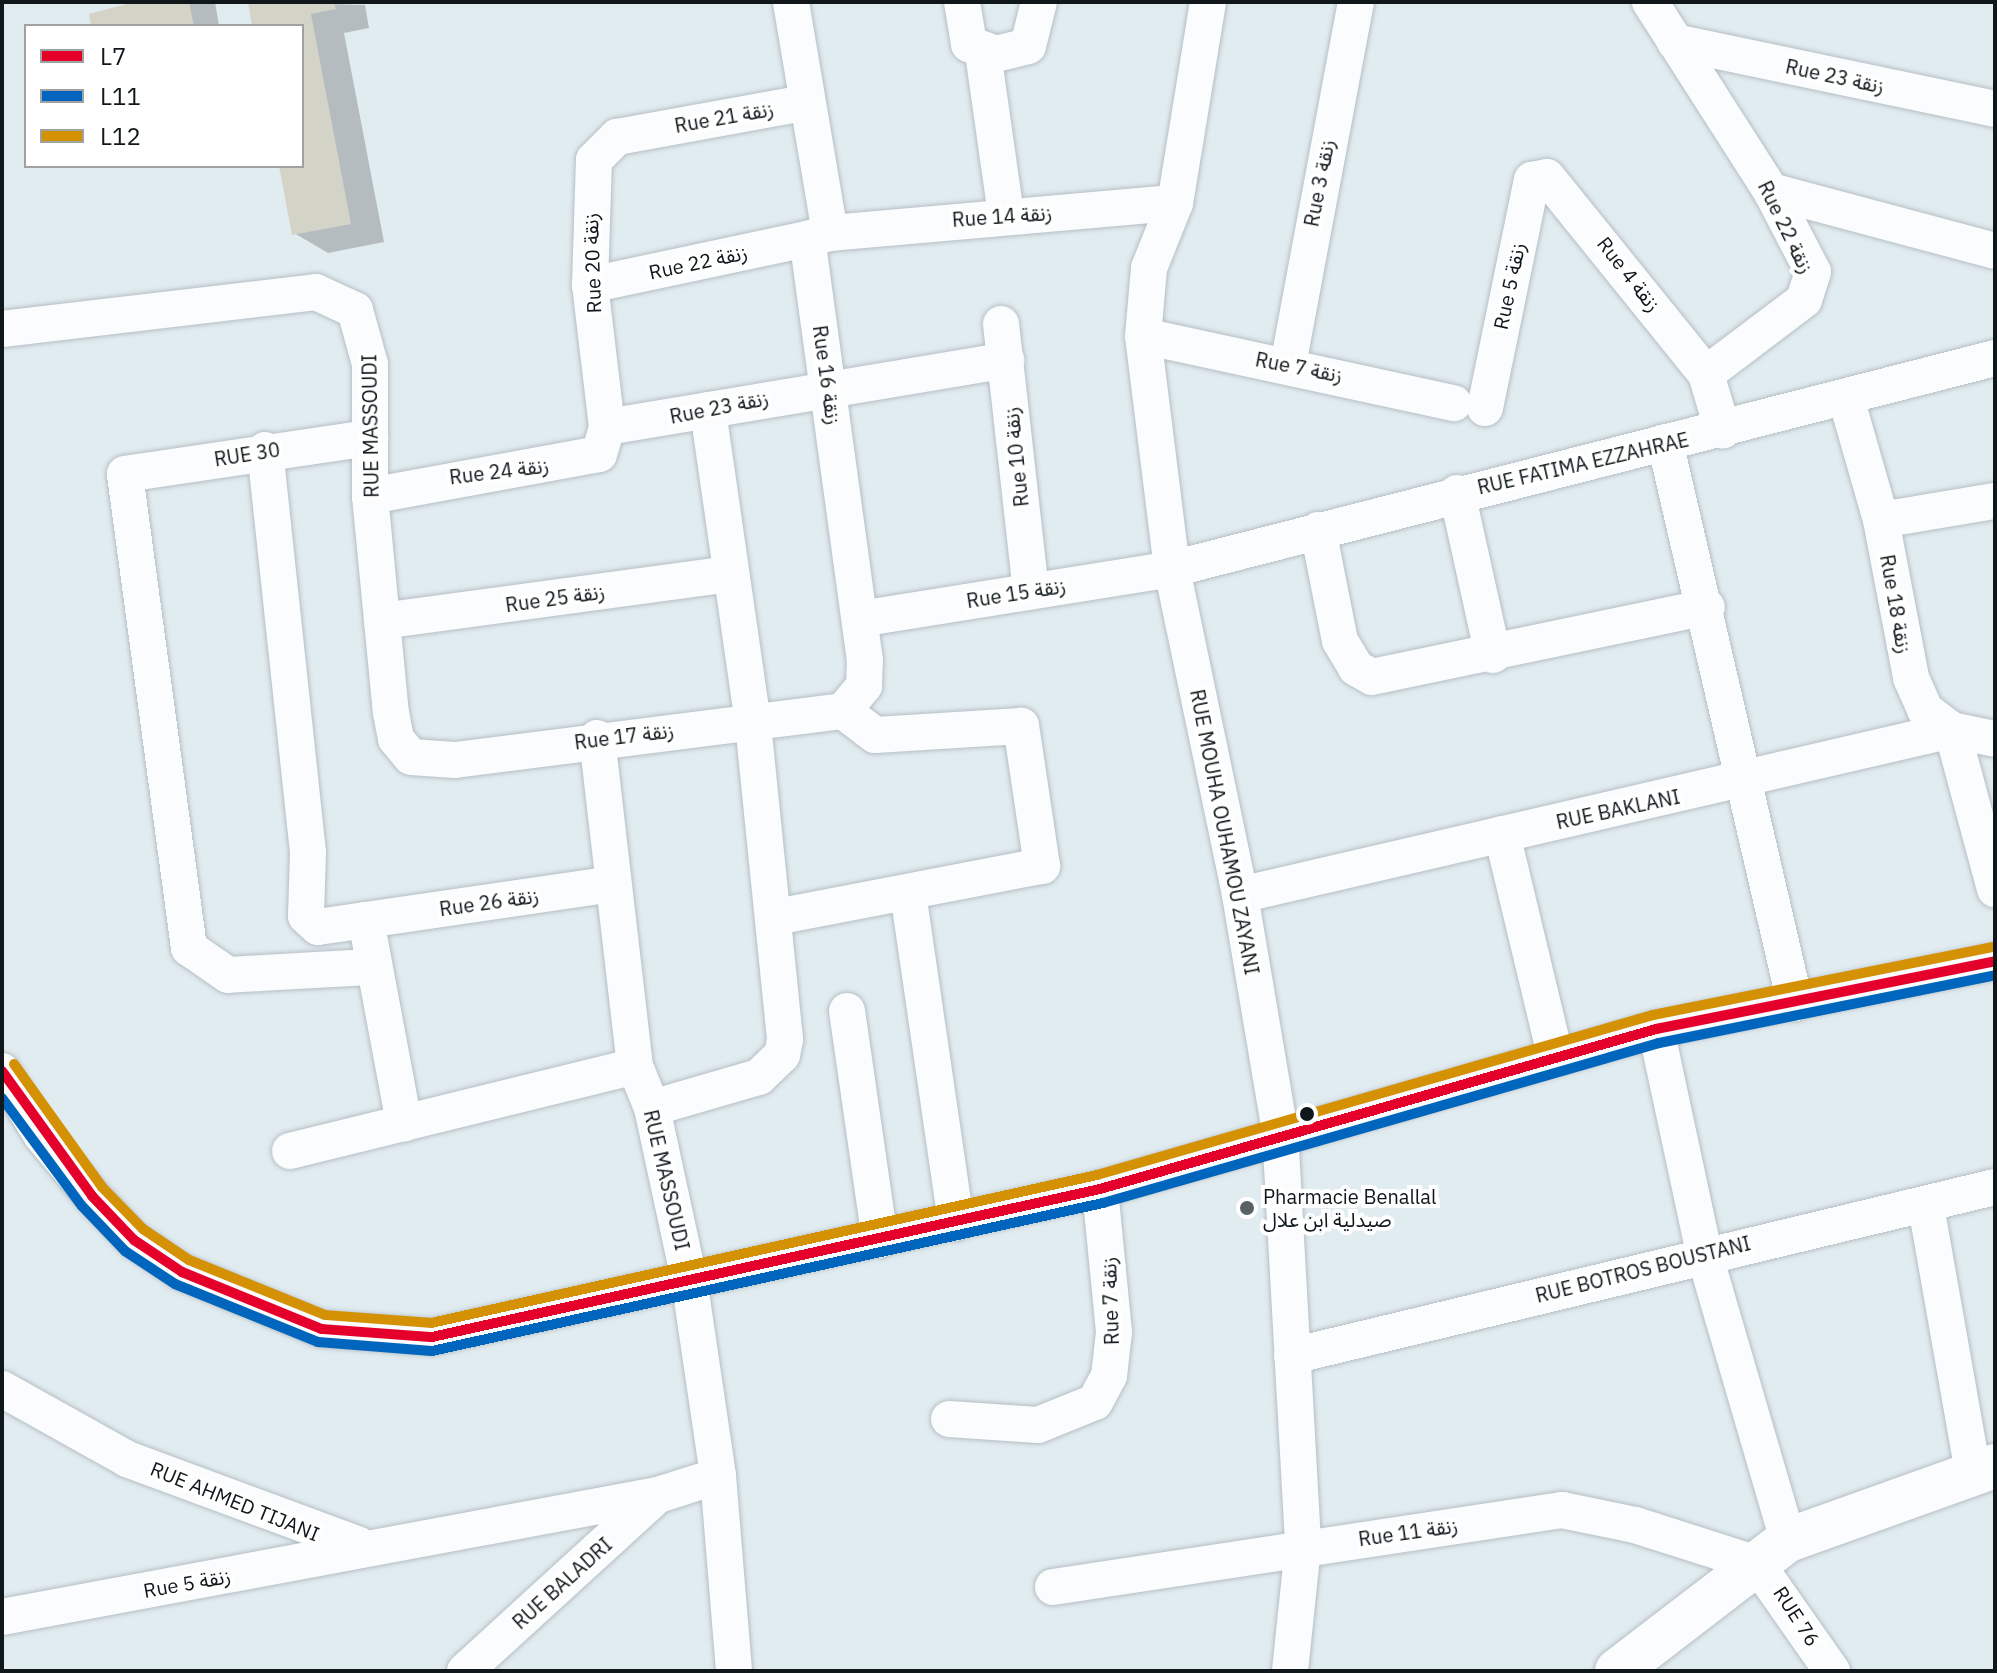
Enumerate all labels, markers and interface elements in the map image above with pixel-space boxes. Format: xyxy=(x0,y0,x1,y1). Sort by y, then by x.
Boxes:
legend xyxy=(24,24,304,168)
text: L7 xyxy=(100,40,126,72)
street label: Rue 23 زنقة xyxy=(1783,54,1887,98)
text: L11 xyxy=(100,80,141,112)
street label: Rue 21 زنقة xyxy=(673,96,775,138)
text: L12 xyxy=(100,120,141,152)
street label: Rue 3 زنقة xyxy=(1299,137,1339,229)
street label: Rue 22 زنقة xyxy=(1753,177,1819,277)
street label: Rue 14 زنقة xyxy=(951,201,1053,231)
street label: Rue 20 زنقة xyxy=(578,212,606,314)
street label: Rue 4 زنقة xyxy=(1592,232,1666,316)
street label: Rue 22 زنقة xyxy=(646,240,750,284)
street label: Rue 5 زنقة xyxy=(1488,240,1530,332)
street label: Rue 16 زنقة xyxy=(808,324,846,426)
street label: Rue 7 زنقة xyxy=(1253,347,1345,387)
street label: RUE MASSOUDI xyxy=(357,354,383,498)
street label: Rue 23 زنقة xyxy=(667,386,771,428)
street label: Rue 10 زنقة xyxy=(999,406,1033,508)
street label: RUE FATIMA EZZAHRAE xyxy=(1475,427,1691,499)
street label: RUE 30 xyxy=(212,437,282,471)
street label: Rue 24 زنقة xyxy=(448,453,550,489)
street label: Rue 18 زنقة xyxy=(1875,553,1917,655)
street label: Rue 15 زنقة xyxy=(965,573,1067,613)
street label: Rue 25 زنقة xyxy=(504,579,606,617)
street label: RUE MOUHA OUHAMOU ZAYANI xyxy=(1186,687,1264,977)
street label: Rue 17 زنقة xyxy=(573,718,675,754)
street label: RUE BAKLANI xyxy=(1554,784,1682,834)
street label: Rue 26 زنقة xyxy=(438,883,540,921)
unlabelled marker xyxy=(1299,1106,1315,1122)
street label: RUE MASSOUDI xyxy=(639,1107,695,1253)
place label: Pharmacie Benallal صيدلية ابن علال xyxy=(1263,1184,1436,1231)
marker: Pharmacie Benallal صيدلية ابن علال xyxy=(1238,1199,1256,1217)
street label: RUE BOTROS BOUSTANI xyxy=(1533,1231,1753,1307)
street label: Rue 7 زنقة xyxy=(1096,1256,1124,1346)
street label: RUE AHMED TIJANI xyxy=(147,1456,323,1546)
street label: Rue 11 زنقة xyxy=(1357,1513,1459,1551)
street label: RUE BALADRI xyxy=(507,1532,617,1634)
street label: Rue 5 زنقة xyxy=(141,1564,233,1602)
street label: RUE 76 xyxy=(1769,1582,1825,1650)

